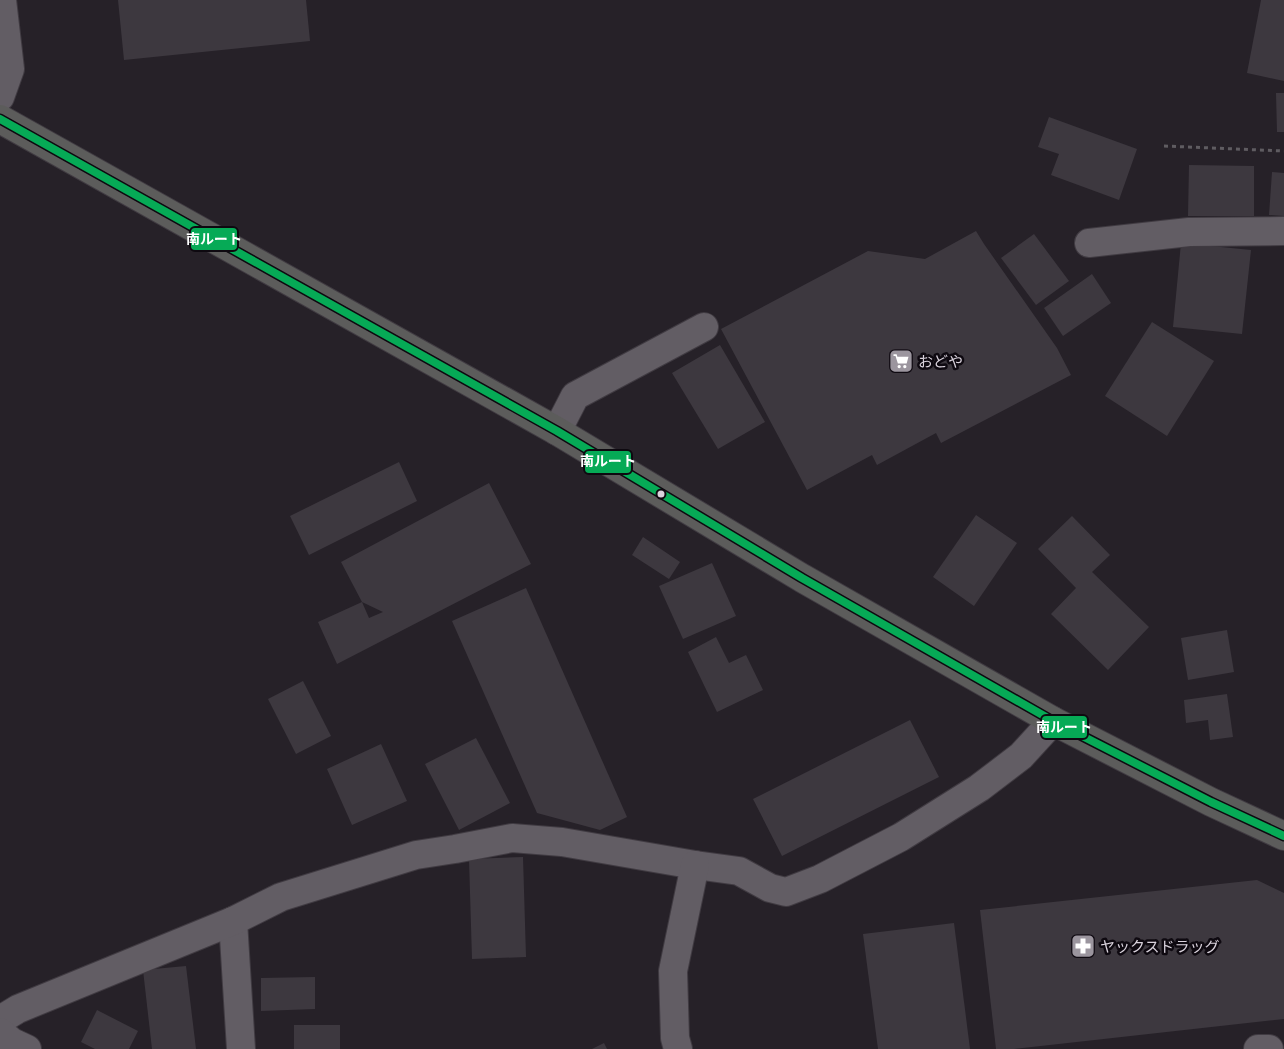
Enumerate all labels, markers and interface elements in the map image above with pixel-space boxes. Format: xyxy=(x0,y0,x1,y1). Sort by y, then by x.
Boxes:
line badge: 南ルート xyxy=(190,227,238,251)
text: 南ルート xyxy=(186,230,242,248)
supermarket icon: おどや xyxy=(888,348,914,374)
place label: おどや xyxy=(918,352,963,371)
line badge: 南ルート xyxy=(584,450,632,474)
text: 南ルート xyxy=(580,452,636,470)
unlabelled marker xyxy=(656,489,666,499)
line badge: 南ルート xyxy=(1041,715,1088,739)
text: 南ルート xyxy=(1036,718,1092,736)
pharmacy icon: ヤックスドラッグ xyxy=(1070,933,1096,959)
place label: ヤックスドラッグ xyxy=(1100,937,1220,956)

